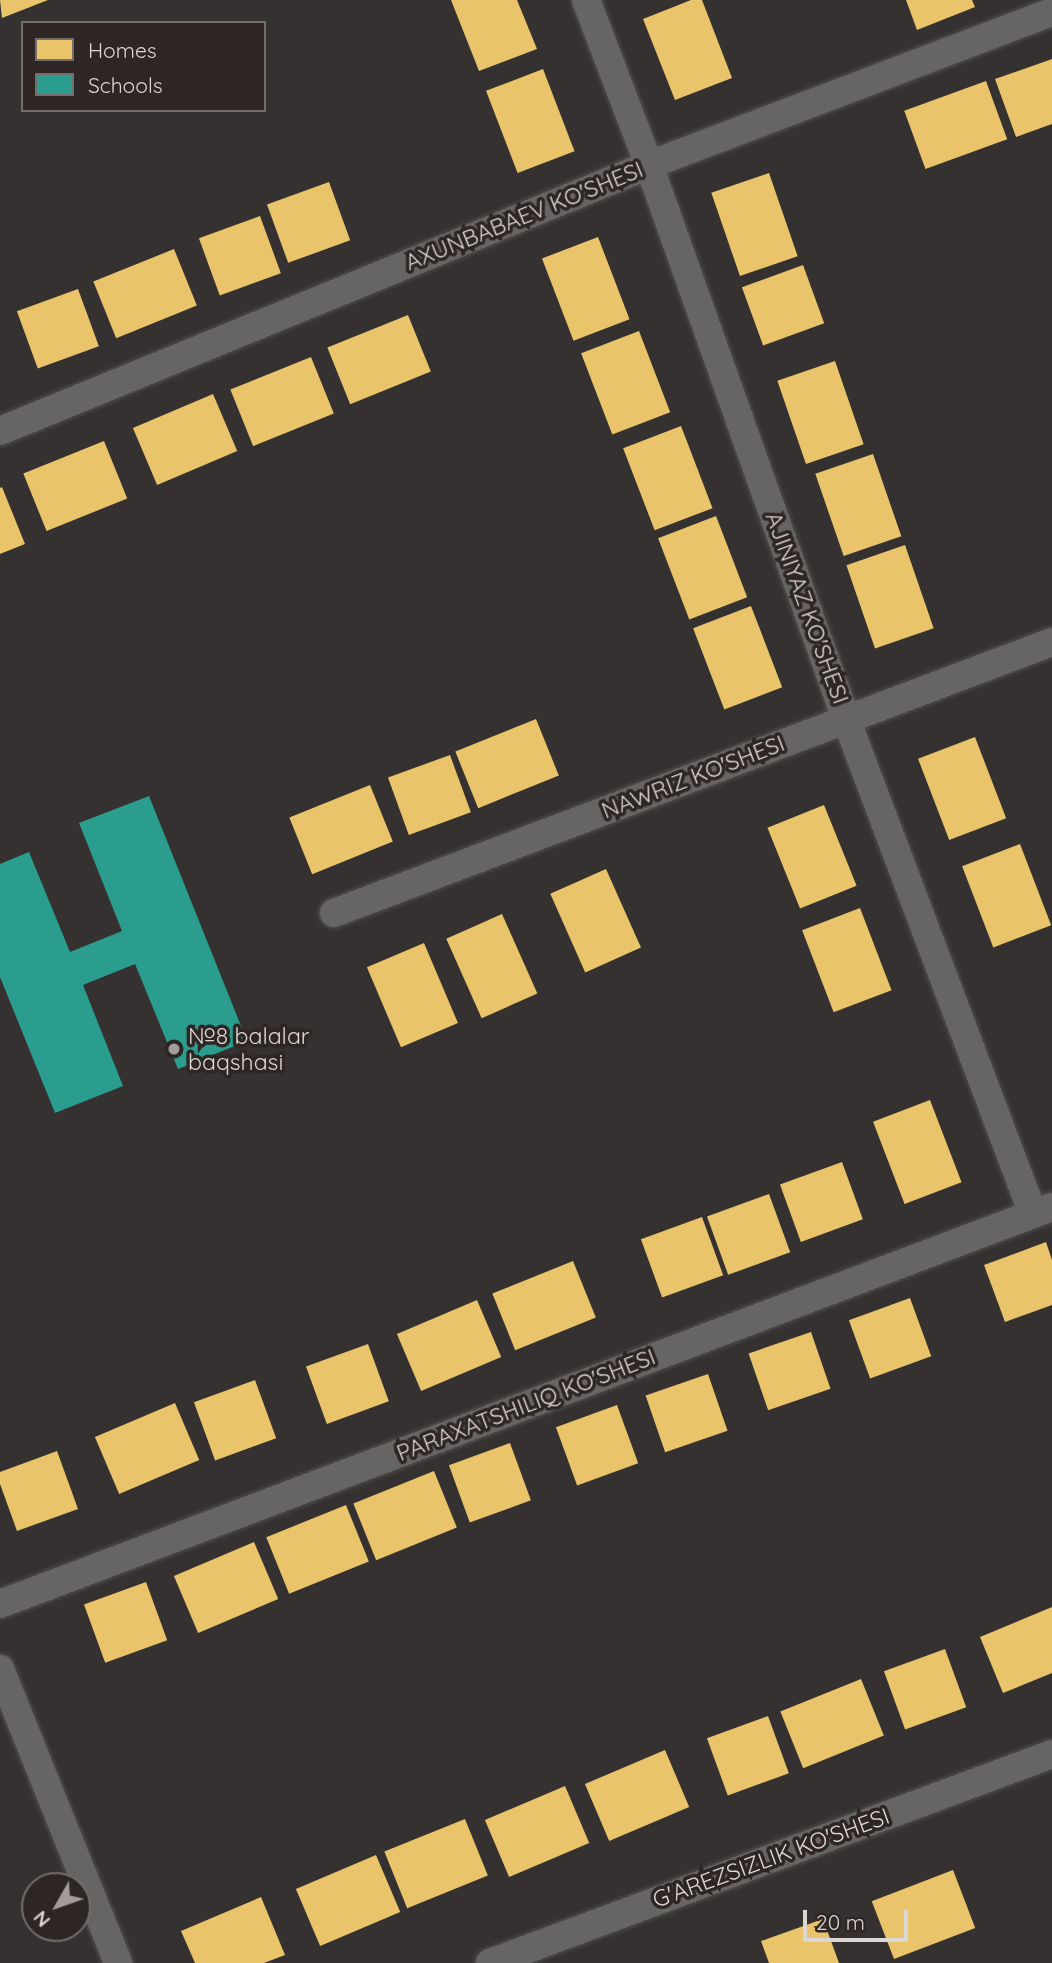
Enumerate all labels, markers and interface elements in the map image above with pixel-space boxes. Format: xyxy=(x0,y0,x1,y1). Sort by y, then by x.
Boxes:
legend xyxy=(21,21,266,112)
text: Homes xyxy=(88,37,157,63)
text: Schools xyxy=(88,72,163,98)
street label: AXUNBABAEV KO'SHESI xyxy=(401,156,647,276)
street label: AJINIYAZ KO'SHESI xyxy=(759,508,855,708)
street label: NAWRIZ KO'SHESI xyxy=(598,729,788,825)
place label: №8 balalar baqshasi xyxy=(188,1022,310,1076)
marker: №8 balalar baqshasi xyxy=(166,1041,182,1057)
street label: PARAXATSHILIQ KO'SHESI xyxy=(393,1343,659,1467)
street label: G'AREZSIZLIK KO'SHESI xyxy=(649,1802,893,1914)
north arrow xyxy=(21,1872,91,1942)
scale bar xyxy=(807,1896,912,1940)
text: N xyxy=(28,1906,55,1932)
text: 20 m xyxy=(816,1909,865,1935)

